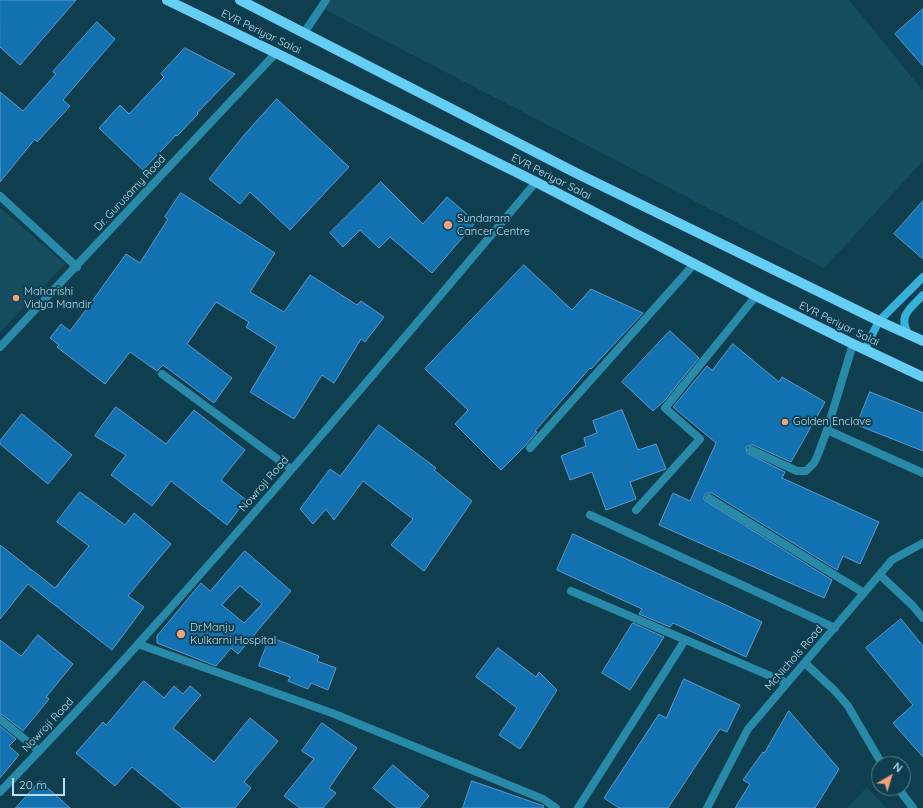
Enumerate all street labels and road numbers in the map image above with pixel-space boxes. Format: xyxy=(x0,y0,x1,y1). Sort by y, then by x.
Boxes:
street label: EVR Periyar Salai xyxy=(219,7,303,57)
street label: EVR Periyar Salai xyxy=(509,151,593,203)
street label: Dr. Gurusamy Road xyxy=(91,152,169,234)
street label: EVR Periyar Salai xyxy=(797,299,881,349)
street label: Nowroji Road xyxy=(236,454,292,514)
street label: McNichols Road xyxy=(762,623,826,693)
street label: Nowroji Road xyxy=(20,695,76,755)

